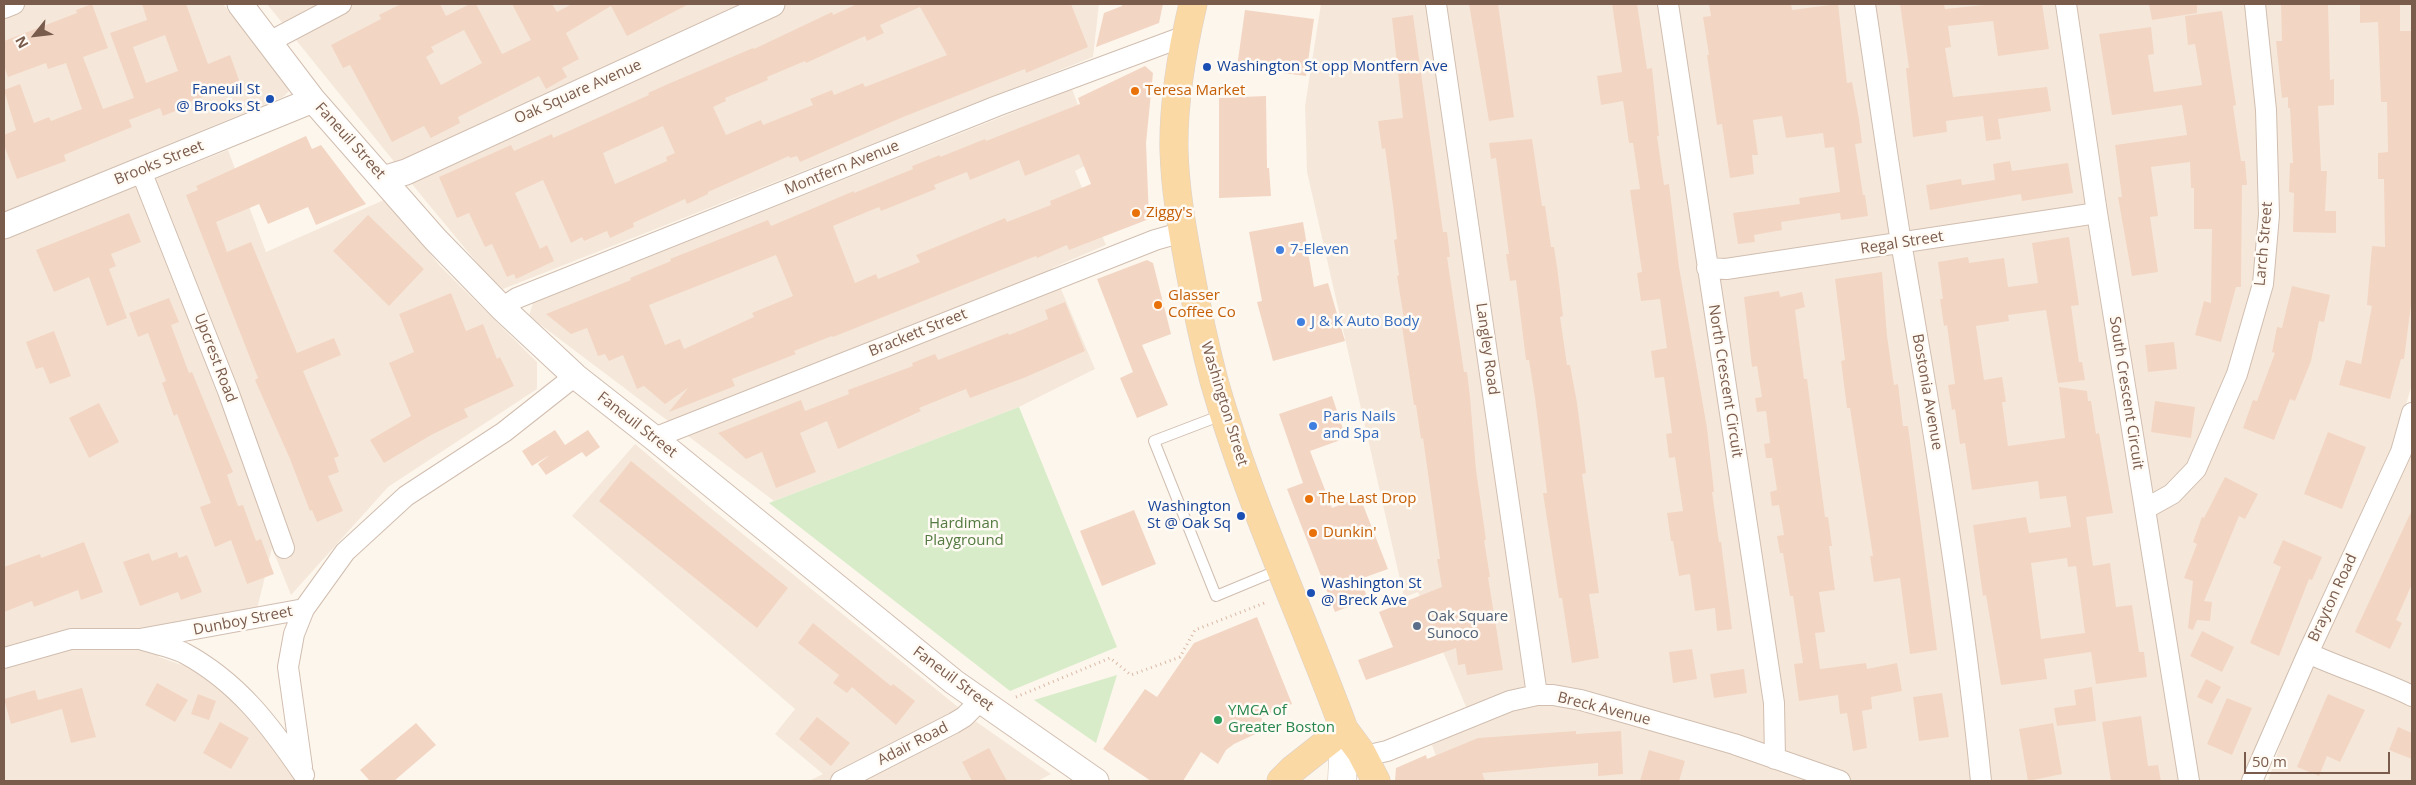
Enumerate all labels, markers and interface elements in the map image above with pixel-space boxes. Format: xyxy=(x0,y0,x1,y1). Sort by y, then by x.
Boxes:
north arrow xyxy=(10,10,60,60)
text: N xyxy=(10,33,33,52)
street label: Oak Square Avenue xyxy=(512,56,644,128)
place label: Washington St opp Montfern Ave xyxy=(1217,58,1448,76)
marker: Washington St opp Montfern Ave xyxy=(1201,61,1213,73)
place label: Faneuil St @ Brooks St xyxy=(176,81,260,116)
place label: Teresa Market xyxy=(1145,82,1245,100)
marker: Teresa Market xyxy=(1129,85,1141,97)
marker: Faneuil St @ Brooks St xyxy=(264,93,276,105)
street label: Faneuil Street xyxy=(311,99,389,183)
street label: Brooks Street xyxy=(112,137,206,189)
street label: Montfern Avenue xyxy=(782,137,902,199)
street label: Larch Street xyxy=(2251,201,2277,287)
place label: Ziggy's xyxy=(1146,204,1193,222)
marker: Ziggy's xyxy=(1130,207,1142,219)
street label: Regal Street xyxy=(1859,228,1945,258)
place label: 7-Eleven xyxy=(1290,241,1349,259)
marker: 7-Eleven xyxy=(1274,244,1286,256)
place label: Glasser Coffee Co xyxy=(1168,287,1236,322)
marker: Glasser Coffee Co xyxy=(1152,299,1164,311)
street label: Langley Road xyxy=(1472,302,1502,396)
street label: North Crescent Circuit xyxy=(1704,303,1746,459)
street label: Brackett Street xyxy=(866,305,970,361)
street label: Upcrest Road xyxy=(190,311,240,405)
place label: J & K Auto Body xyxy=(1311,313,1419,331)
street label: South Crescent Circuit xyxy=(2105,315,2147,471)
marker: J & K Auto Body xyxy=(1295,316,1307,328)
street label: Bostonia Avenue xyxy=(1908,332,1946,452)
street label: Washington Street xyxy=(1197,340,1251,468)
street label: Faneuil Street xyxy=(594,388,680,462)
place label: Paris Nails and Spa xyxy=(1323,408,1396,443)
marker: Paris Nails and Spa xyxy=(1307,420,1319,432)
place label: The Last Drop xyxy=(1319,490,1417,508)
marker: The Last Drop xyxy=(1303,493,1315,505)
place label: Washington St @ Oak Sq xyxy=(1147,498,1231,533)
marker: Washington St @ Oak Sq xyxy=(1235,510,1247,522)
park label: Hardiman Playground xyxy=(924,515,1004,550)
place label: Dunkin' xyxy=(1323,524,1376,542)
marker: Dunkin' xyxy=(1307,527,1319,539)
street label: Brayton Road xyxy=(2305,551,2361,645)
place label: Washington St @ Breck Ave xyxy=(1321,575,1422,610)
marker: Washington St @ Breck Ave xyxy=(1305,587,1317,599)
street label: Dunboy Street xyxy=(192,603,294,639)
place label: Oak Square Sunoco xyxy=(1427,608,1508,643)
marker: Oak Square Sunoco xyxy=(1411,620,1423,632)
street label: Faneuil Street xyxy=(909,643,997,715)
street label: Breck Avenue xyxy=(1556,689,1652,729)
place label: YMCA of Greater Boston xyxy=(1228,702,1335,737)
marker: YMCA of Greater Boston xyxy=(1212,714,1224,726)
street label: Adair Road xyxy=(875,719,951,769)
scale bar xyxy=(2246,742,2392,774)
text: 50 m xyxy=(2252,751,2287,771)

